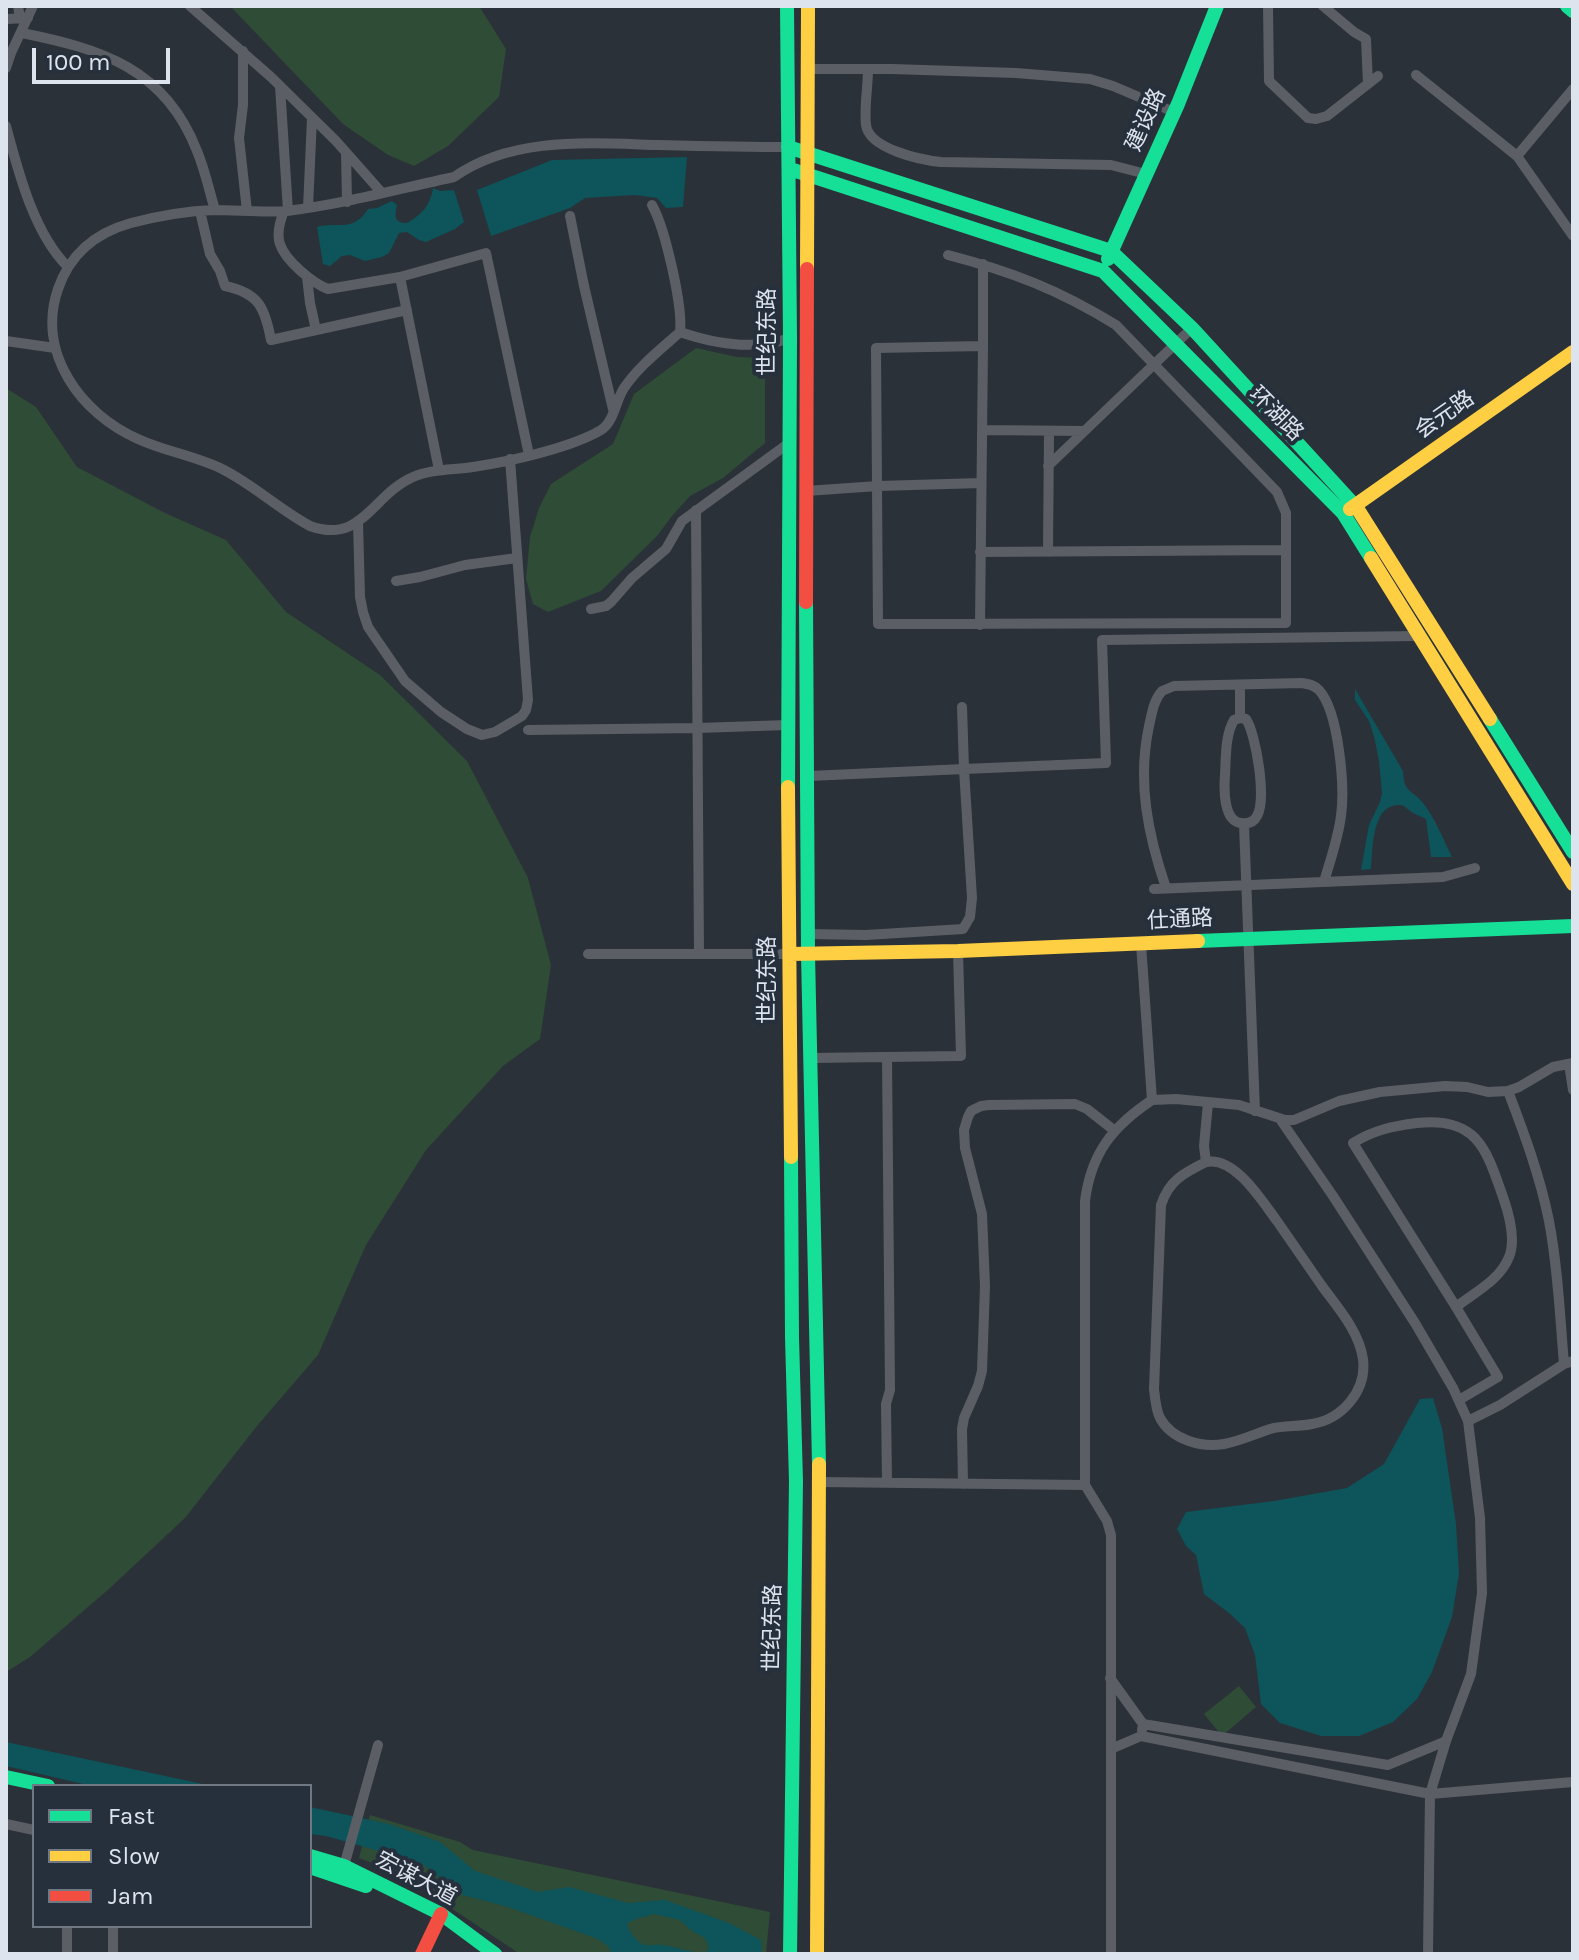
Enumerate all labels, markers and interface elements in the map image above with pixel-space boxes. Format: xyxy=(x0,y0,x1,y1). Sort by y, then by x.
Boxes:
scale bar xyxy=(36,32,174,82)
text: 100 m xyxy=(46,48,111,76)
street label: 建设路 xyxy=(1121,84,1171,156)
street label: 世纪东路 xyxy=(755,288,781,376)
street label: 环湖路 xyxy=(1243,381,1309,447)
street label: 会元路 xyxy=(1410,385,1480,445)
street label: 仕通路 xyxy=(1146,905,1214,935)
street label: 世纪东路 xyxy=(755,936,781,1024)
street label: 世纪东路 xyxy=(759,1584,787,1672)
legend xyxy=(32,1784,312,1928)
text: Fast xyxy=(108,1802,155,1830)
text: Slow xyxy=(108,1842,160,1870)
street label: 宏谋大道 xyxy=(371,1847,461,1911)
text: Jam xyxy=(108,1882,153,1910)

